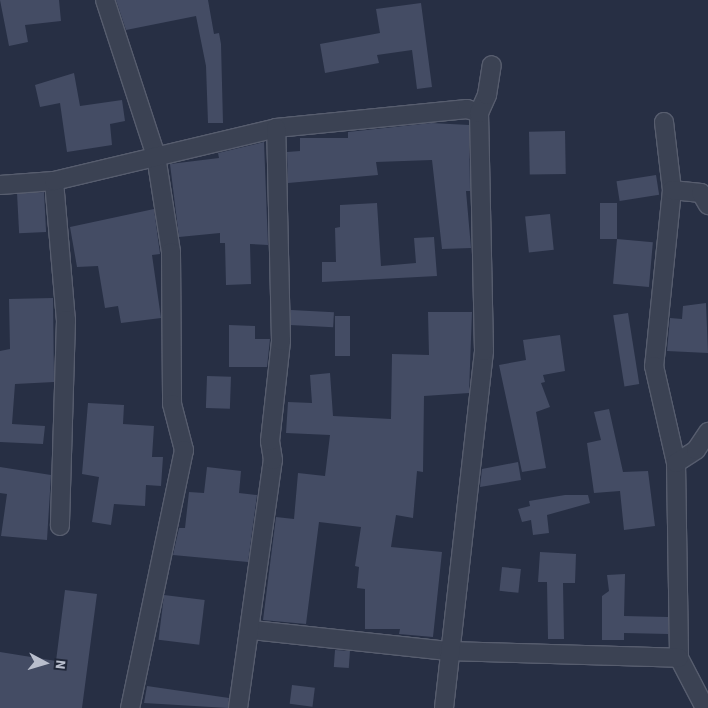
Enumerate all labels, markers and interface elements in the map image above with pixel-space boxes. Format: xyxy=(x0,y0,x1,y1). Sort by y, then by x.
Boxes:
north arrow xyxy=(20,638,70,688)
text: N xyxy=(49,659,70,670)

